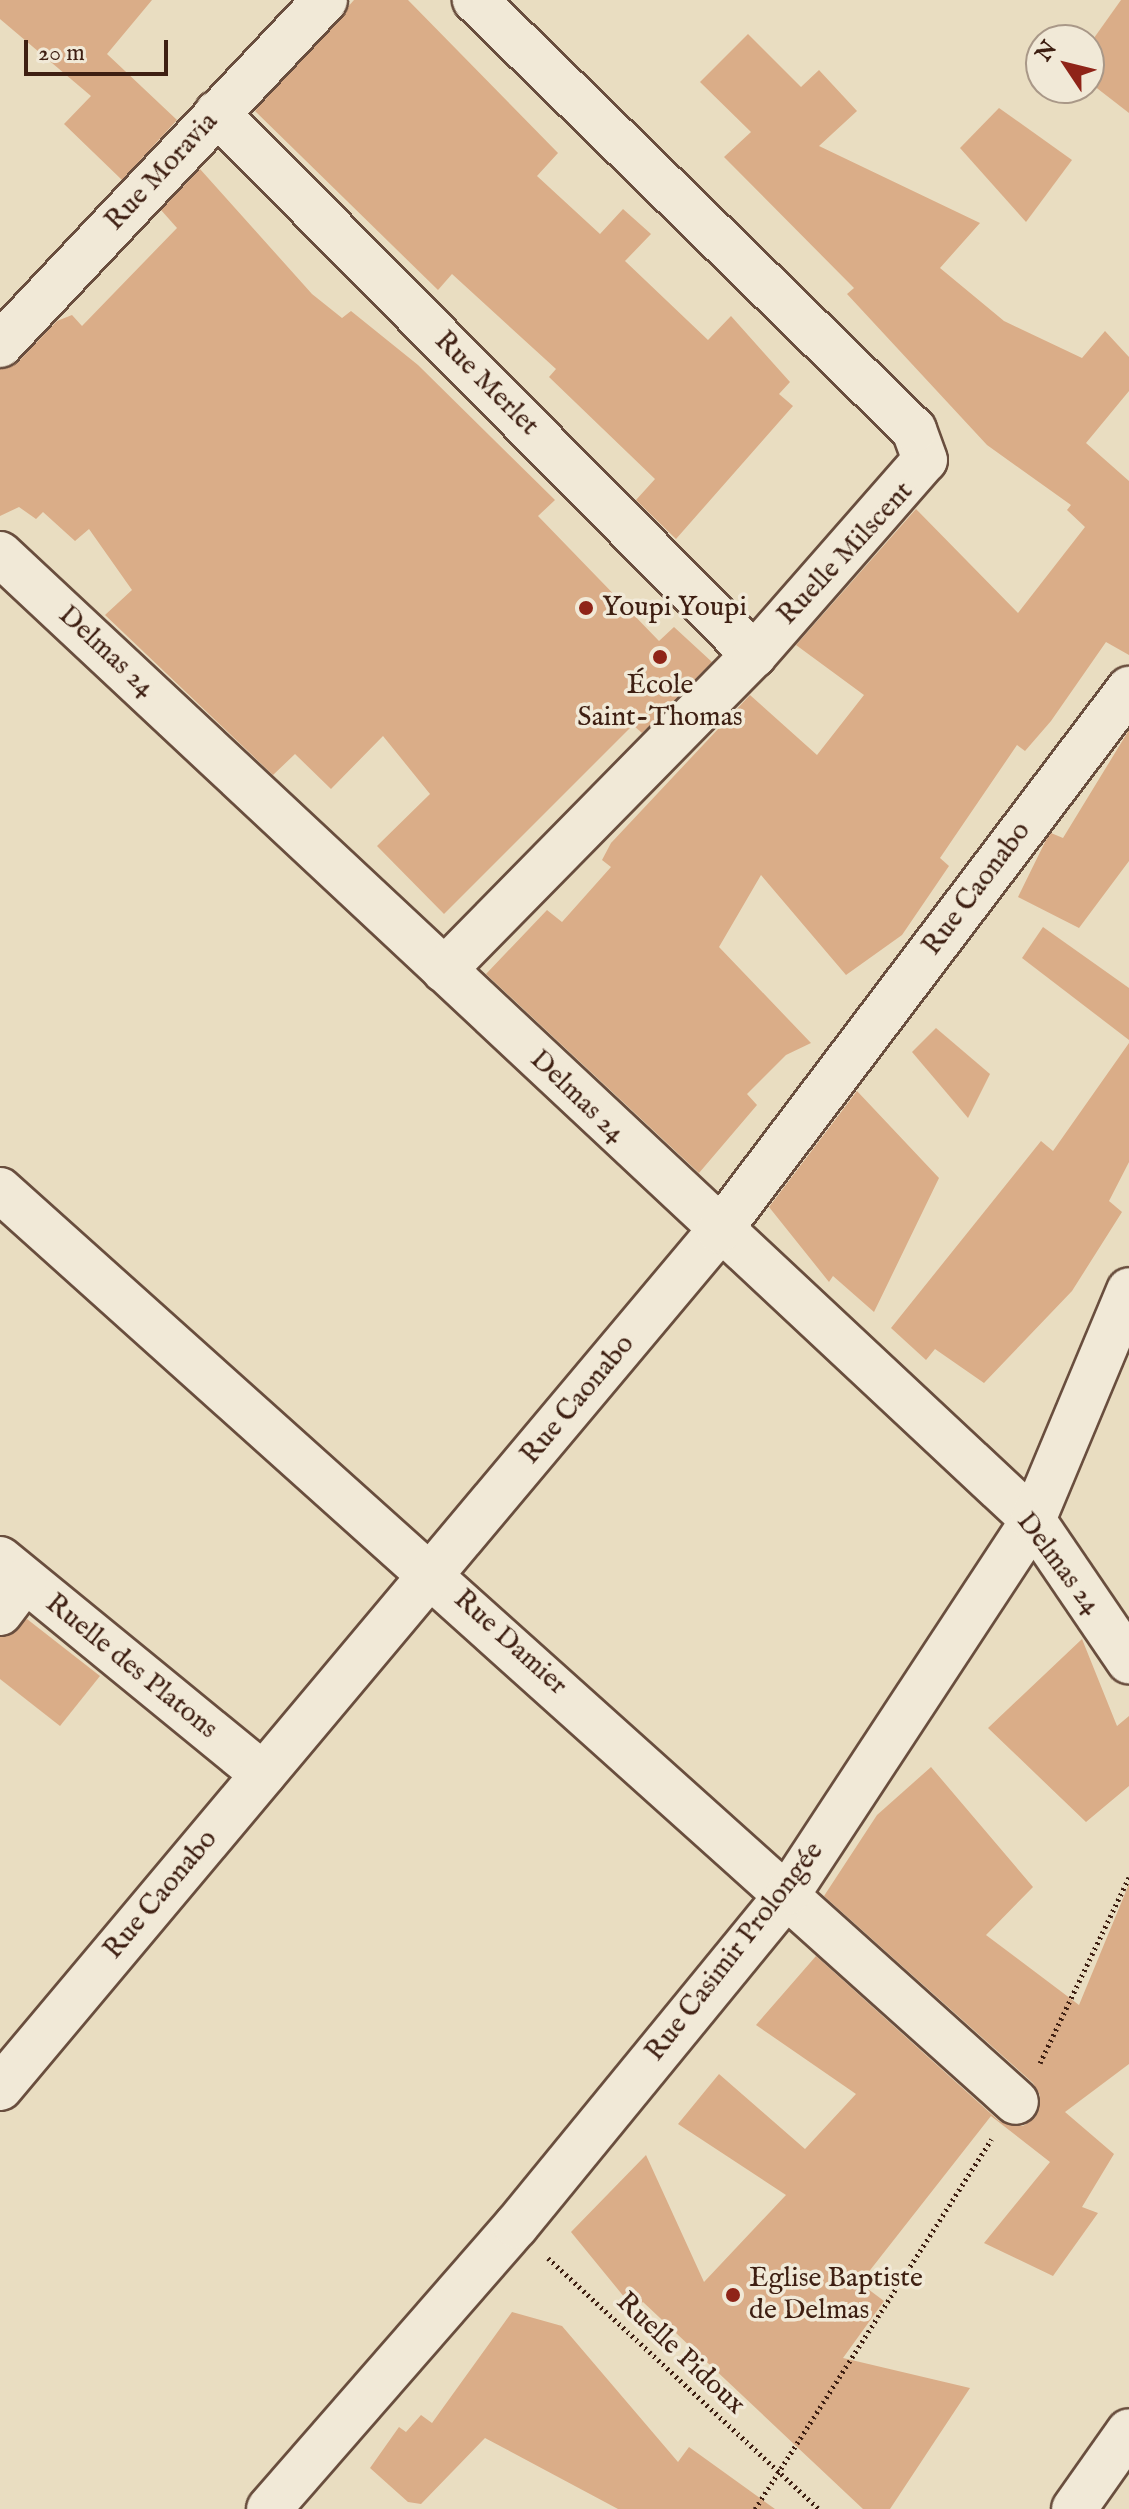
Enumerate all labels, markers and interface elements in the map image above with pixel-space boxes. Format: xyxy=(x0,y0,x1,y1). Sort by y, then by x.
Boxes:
scale bar xyxy=(28,24,172,74)
north arrow xyxy=(1025,24,1105,104)
text: N xyxy=(1030,36,1064,67)
text: 20 m xyxy=(38,38,85,69)
street label: Rue Moravia xyxy=(99,106,225,238)
street label: Rue Merlet xyxy=(427,325,545,443)
street label: Ruelle Milscent xyxy=(771,475,921,633)
place label: Youpi Youpi xyxy=(602,591,747,625)
street label: Delmas 24 xyxy=(51,599,161,705)
marker: Youpi Youpi xyxy=(577,599,595,617)
marker: École Saint-Thomas xyxy=(651,648,669,666)
place label: École Saint-Thomas xyxy=(577,669,743,735)
street label: Rue Caonabo xyxy=(916,815,1038,963)
street label: Delmas 24 xyxy=(522,1043,632,1151)
street label: Rue Caonabo xyxy=(514,1328,642,1472)
street label: Delmas 24 xyxy=(1009,1506,1107,1622)
street label: Rue Damier xyxy=(446,1583,574,1703)
street label: Ruelle des Platons xyxy=(38,1587,224,1747)
street label: Rue Caonabo xyxy=(97,1823,225,1967)
street label: Rue Casimir Prolongée xyxy=(639,1836,831,2068)
place label: Eglise Baptiste de Delmas xyxy=(749,2262,923,2328)
street label: Ruelle Pidoux xyxy=(608,2286,752,2422)
marker: Eglise Baptiste de Delmas xyxy=(724,2286,742,2304)

